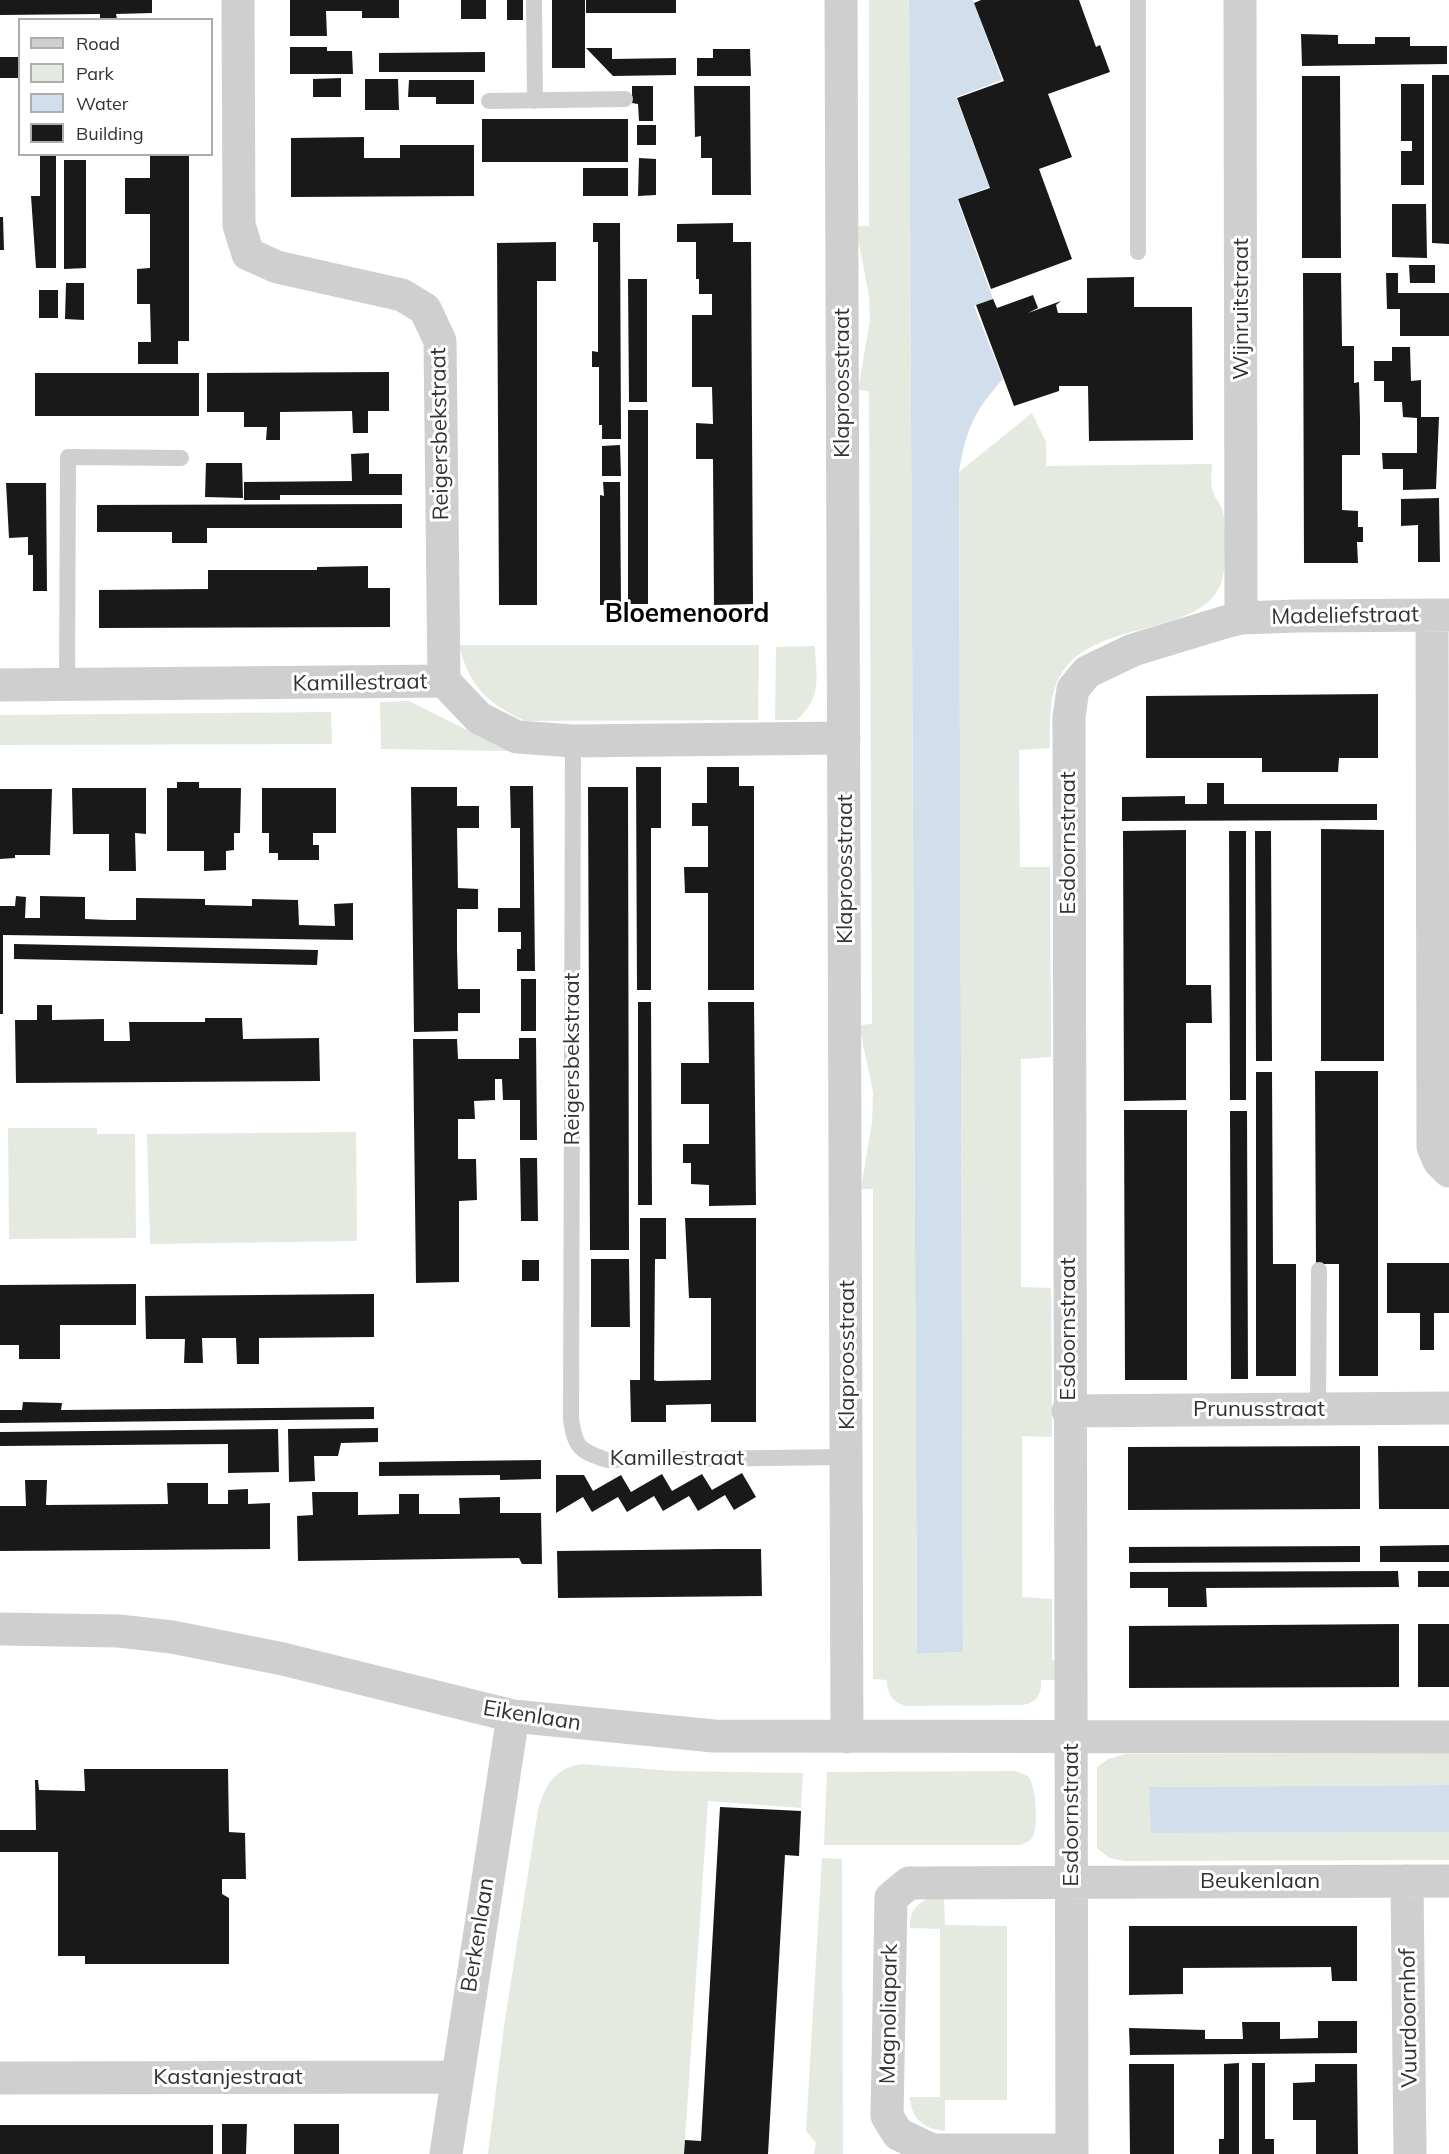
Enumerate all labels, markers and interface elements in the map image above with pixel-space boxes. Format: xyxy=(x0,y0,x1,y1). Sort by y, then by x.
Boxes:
legend xyxy=(18,18,213,156)
text: Road xyxy=(76,32,120,55)
text: Park xyxy=(76,62,114,85)
text: Water xyxy=(76,92,128,115)
text: Building xyxy=(76,122,144,145)
street label: Wijnruitstraat xyxy=(1228,238,1254,380)
street label: Klaproosstraat xyxy=(829,308,855,458)
street label: Reigersbekstraat xyxy=(425,347,455,521)
district label: Bloemenoord xyxy=(605,598,769,630)
street label: Madeliefstraat xyxy=(1271,602,1419,630)
street label: Kamillestraat xyxy=(292,669,428,697)
street label: Esdoornstraat xyxy=(1055,771,1081,915)
street label: Klaproosstraat xyxy=(832,794,858,944)
street label: Reigersbekstraat xyxy=(559,973,585,1145)
street label: Esdoornstraat xyxy=(1055,1257,1081,1401)
street label: Klaproosstraat xyxy=(834,1280,860,1430)
street label: Prunusstraat xyxy=(1193,1396,1325,1422)
street label: Kamillestraat xyxy=(610,1445,744,1471)
street label: Eikenlaan xyxy=(481,1695,583,1737)
street label: Esdoornstraat xyxy=(1058,1743,1084,1887)
street label: Beukenlaan xyxy=(1200,1868,1320,1894)
street label: Berkenlaan xyxy=(456,1876,500,1994)
street label: Magnoliapark xyxy=(875,1944,903,2084)
street label: Vuurdoornhof xyxy=(1395,1948,1423,2088)
street label: Kastanjestraat xyxy=(153,2064,303,2090)

